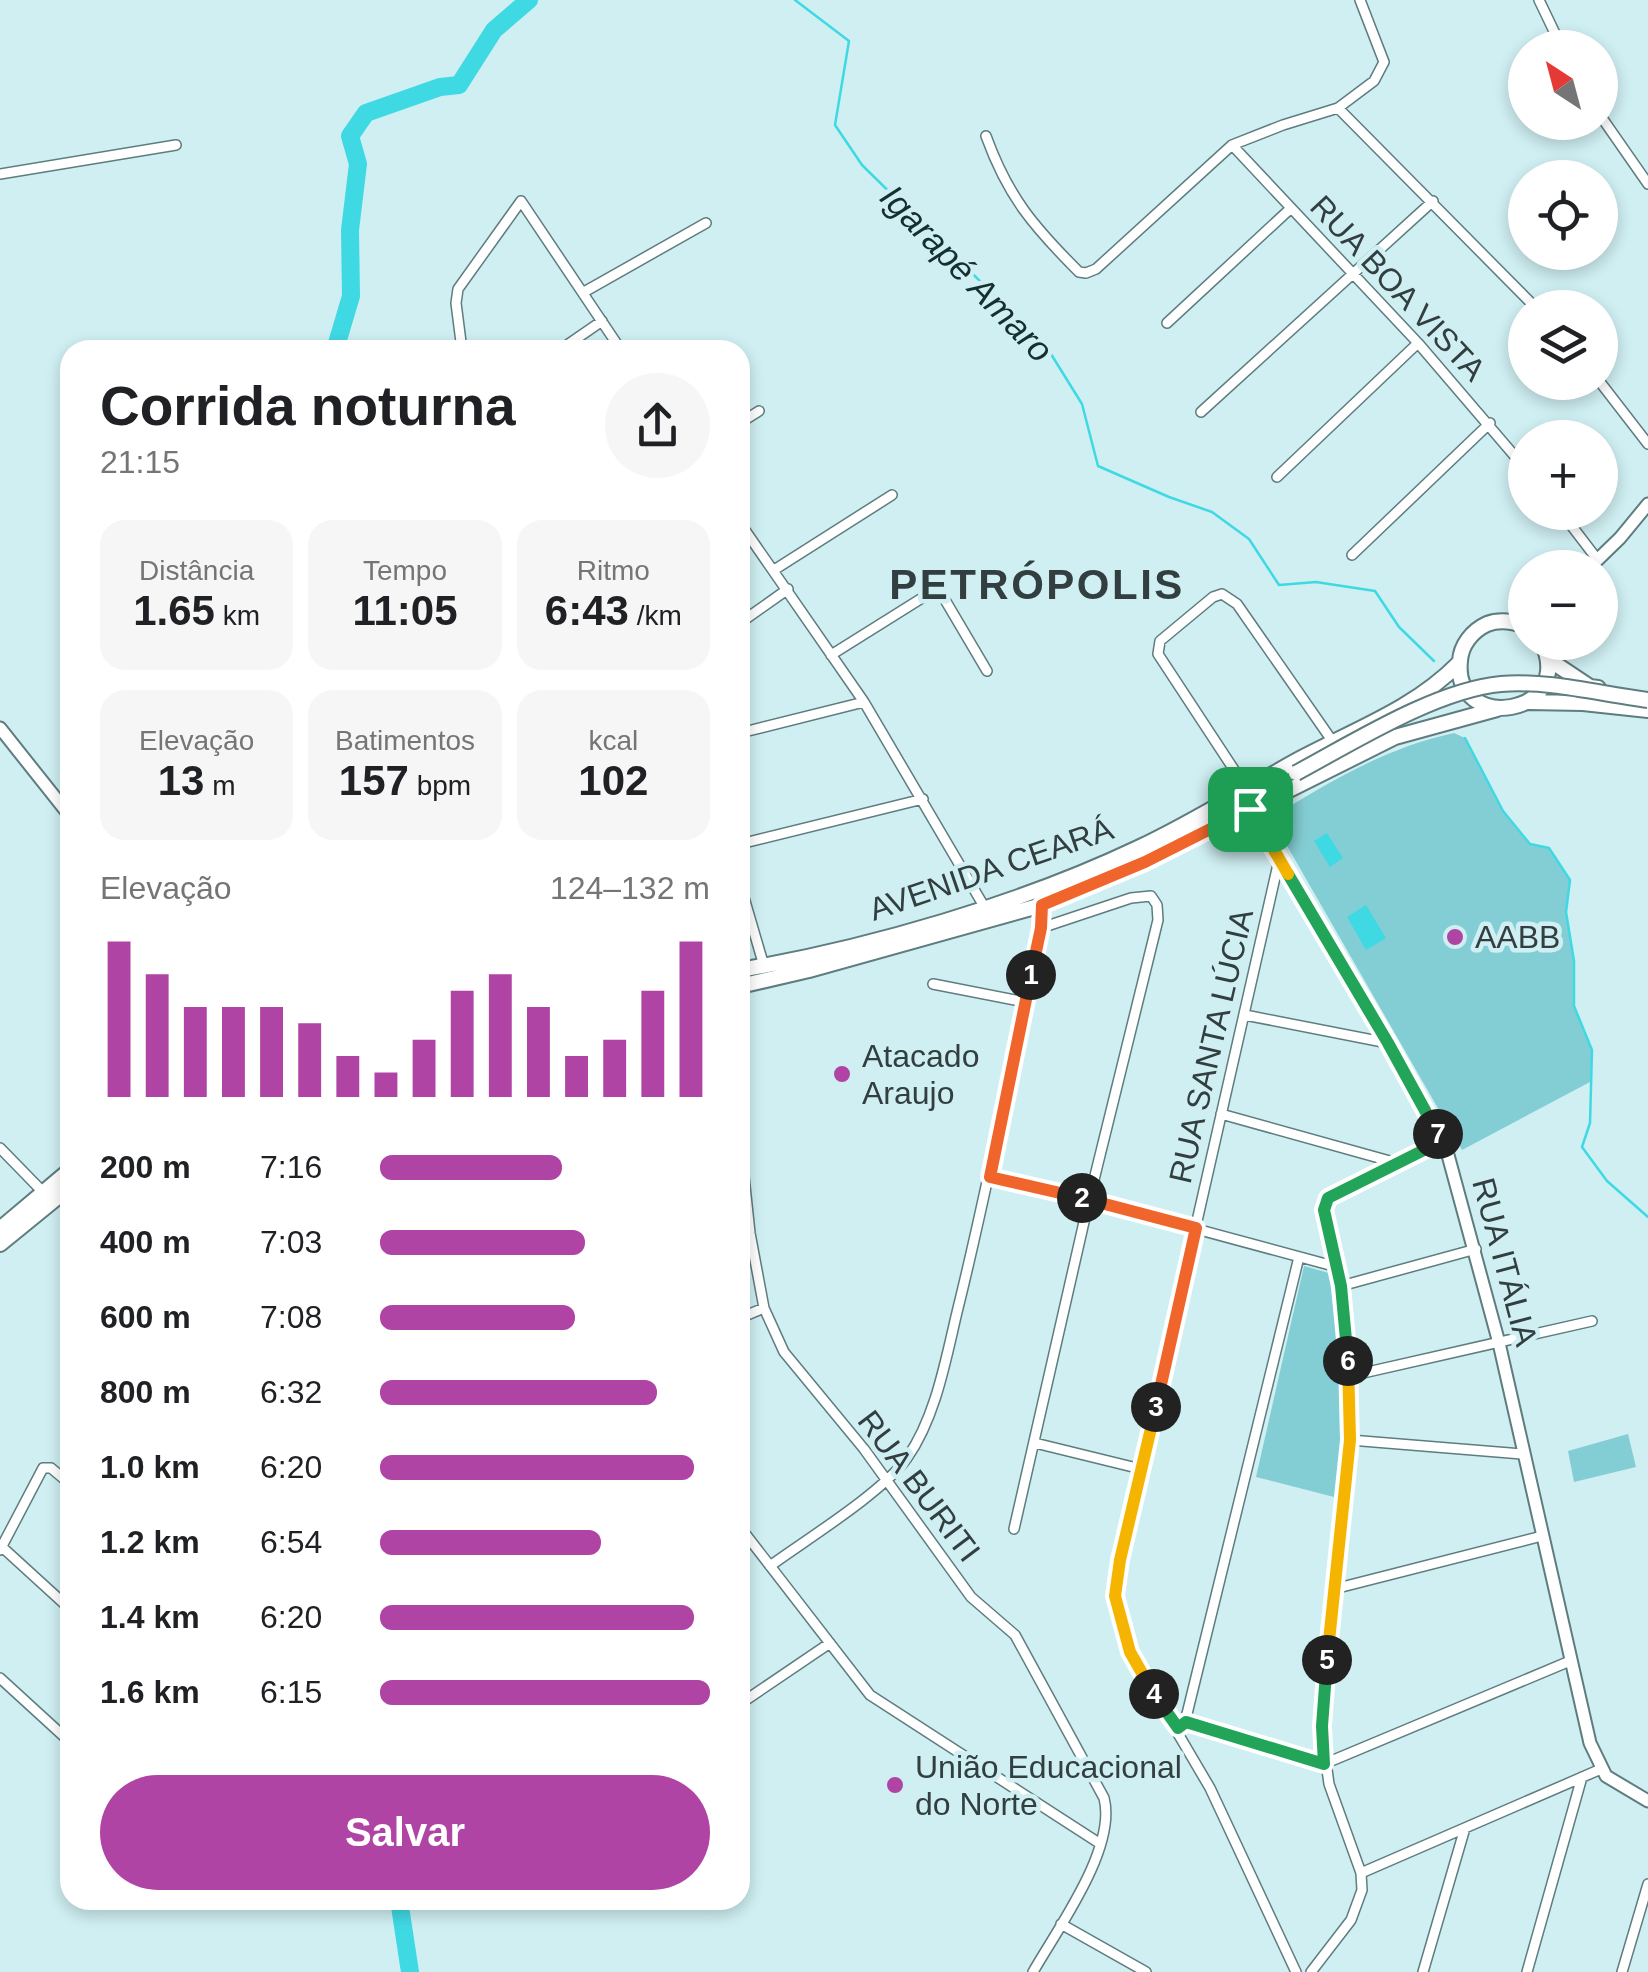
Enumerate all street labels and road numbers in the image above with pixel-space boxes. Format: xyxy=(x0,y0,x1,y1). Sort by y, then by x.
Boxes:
street label: RUA BOA VISTA xyxy=(1303,188,1493,388)
street label: AVENIDA CEARÁ xyxy=(864,810,1118,928)
street label: RUA SANTA LÚCIA xyxy=(1162,905,1260,1187)
street label: RUA ITÁLIA xyxy=(1465,1174,1545,1351)
street label: RUA BURITI xyxy=(851,1403,987,1569)

